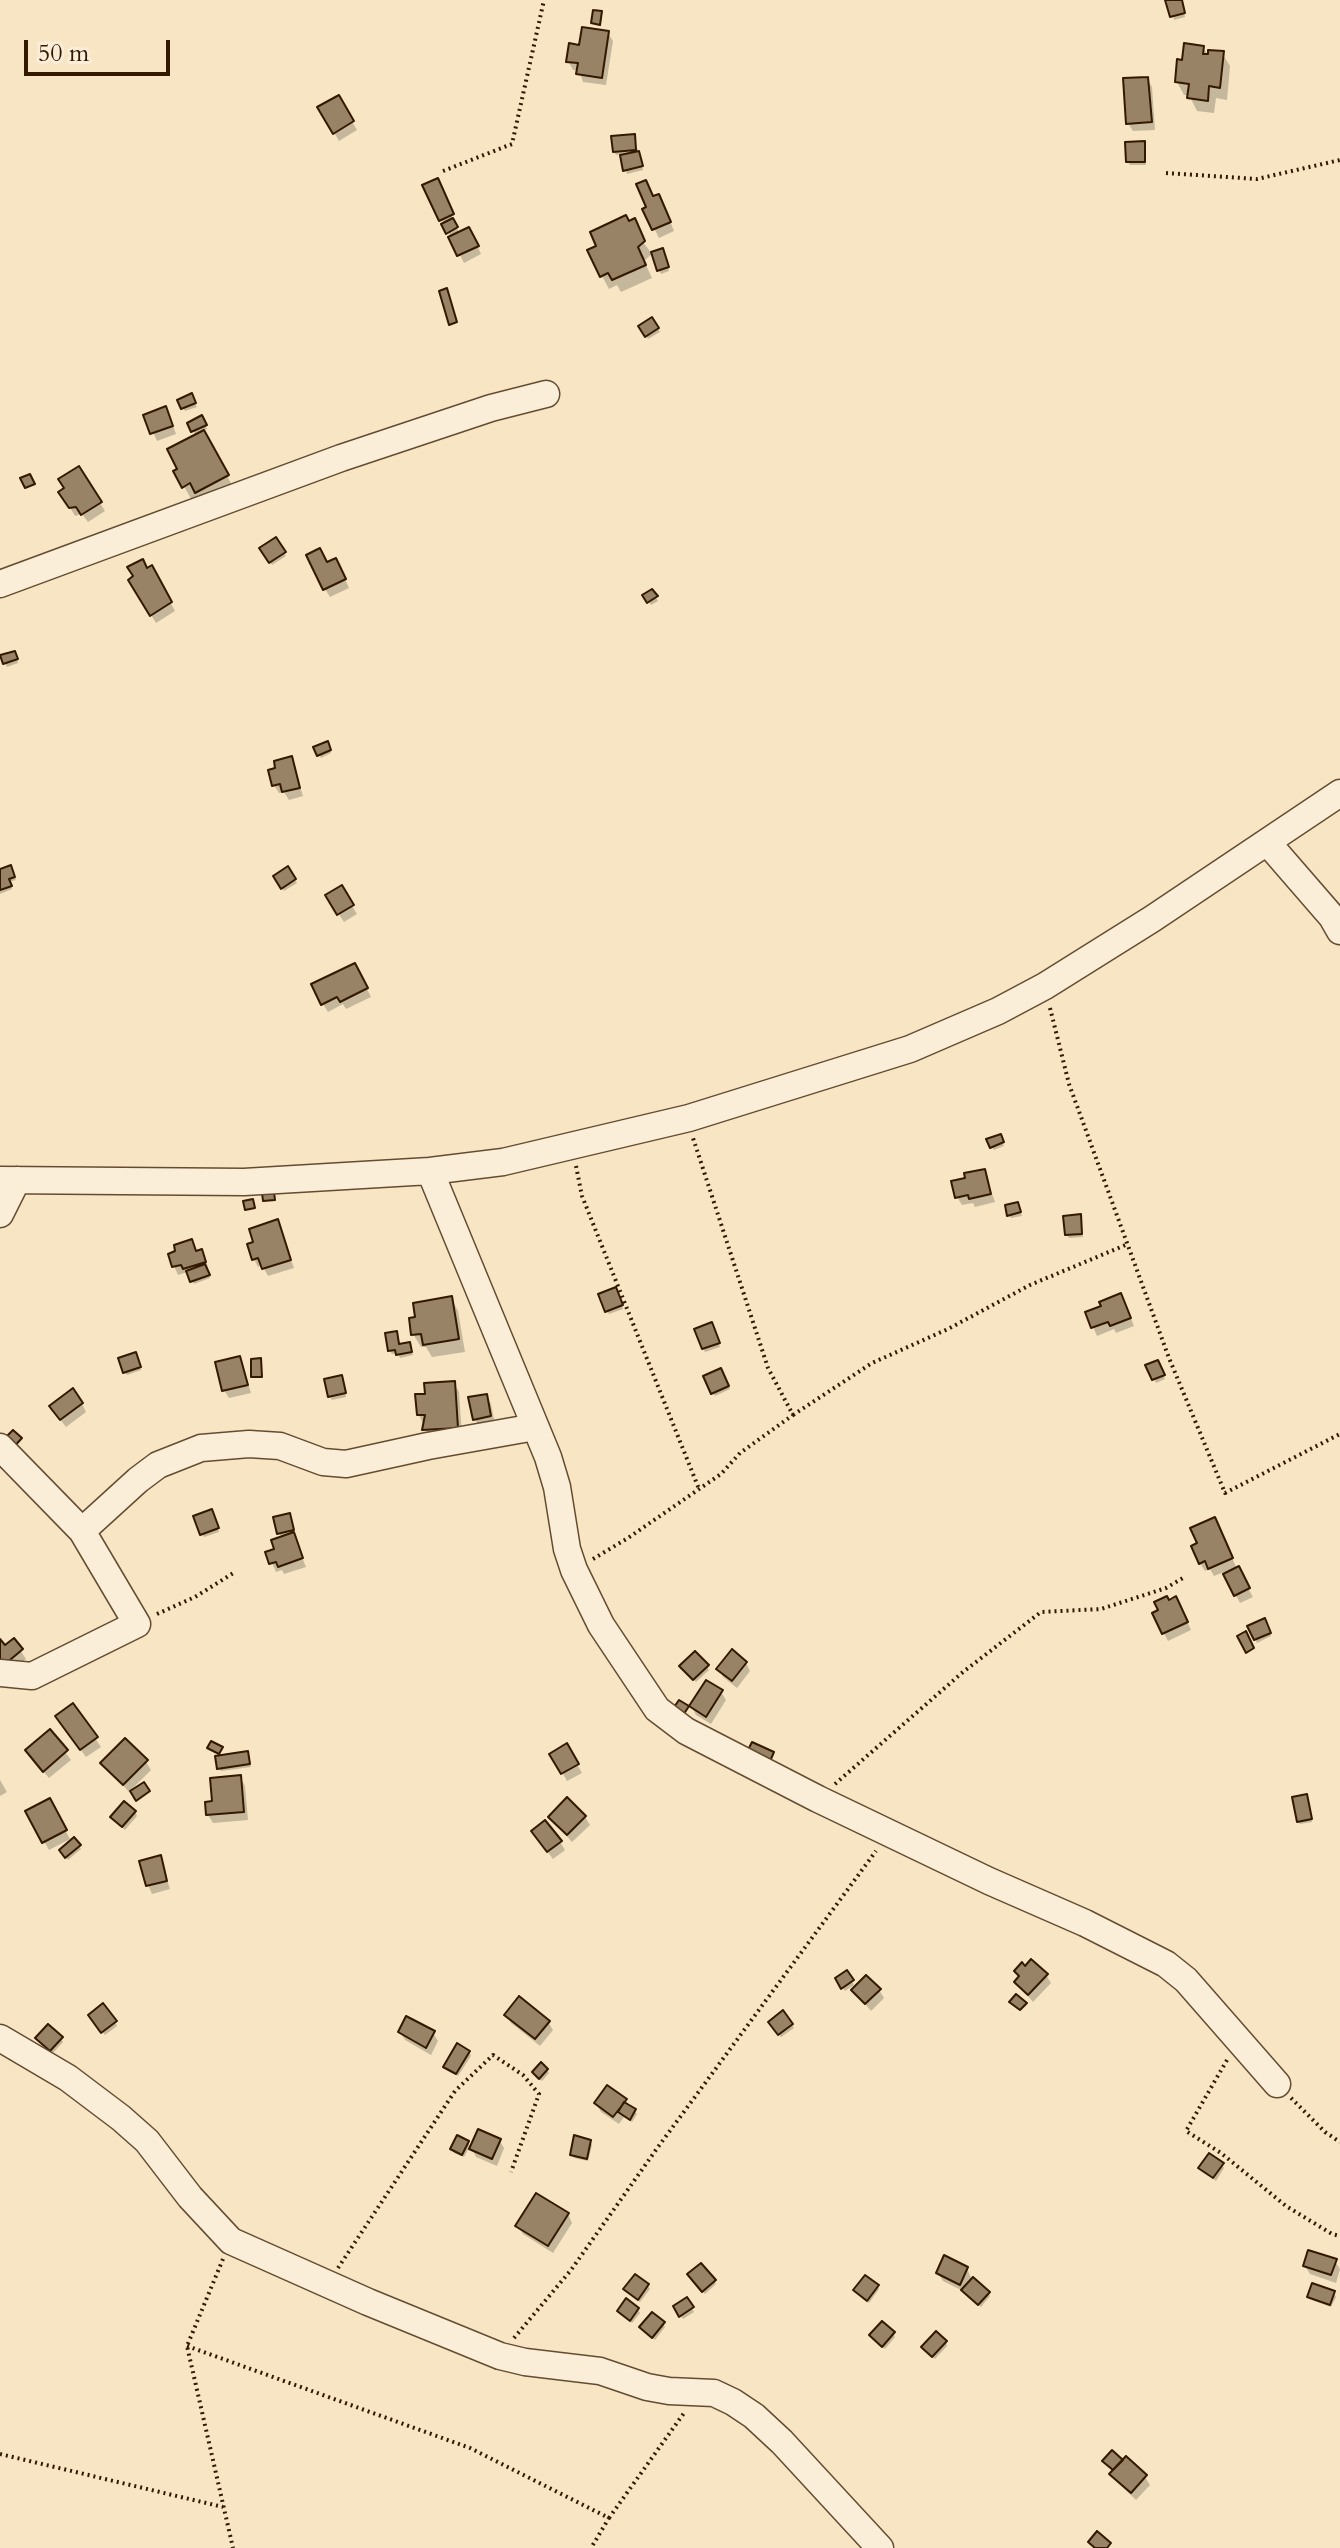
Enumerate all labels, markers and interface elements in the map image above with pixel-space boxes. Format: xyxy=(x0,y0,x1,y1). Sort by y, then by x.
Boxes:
scale bar xyxy=(28,24,174,74)
text: 50 m xyxy=(38,37,89,70)

